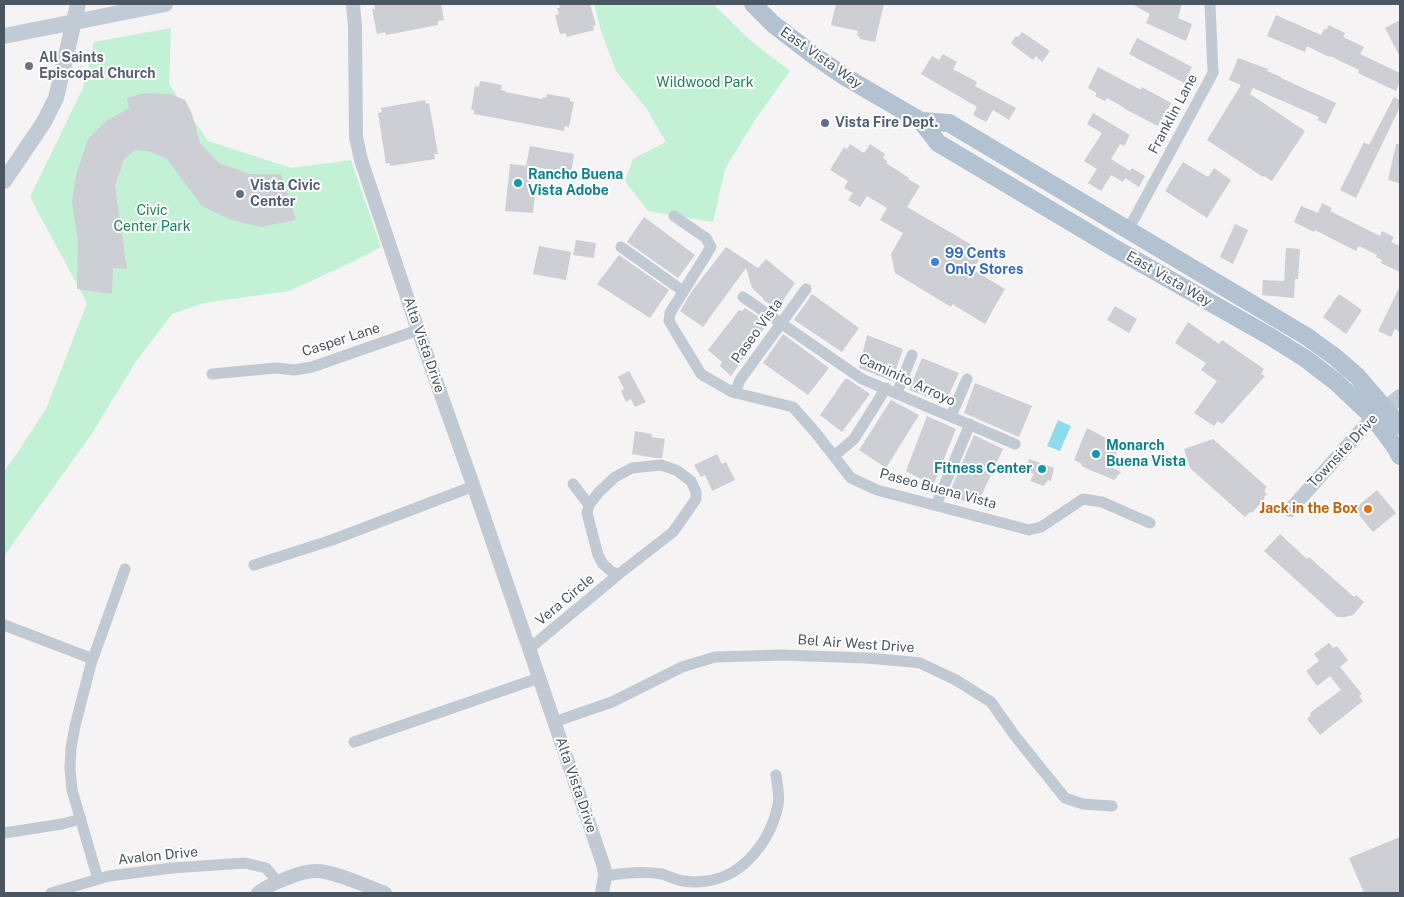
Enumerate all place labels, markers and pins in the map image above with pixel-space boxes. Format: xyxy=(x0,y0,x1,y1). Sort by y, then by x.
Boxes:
place label: All Saints Episcopal Church xyxy=(39,50,156,82)
marker: All Saints Episcopal Church xyxy=(23,60,35,72)
place label: Vista Fire Dept. xyxy=(835,115,938,131)
marker: Vista Fire Dept. xyxy=(819,117,831,129)
place label: Rancho Buena Vista Adobe xyxy=(528,167,623,200)
marker: Rancho Buena Vista Adobe xyxy=(512,177,524,189)
place label: Vista Civic Center xyxy=(250,178,320,210)
marker: Vista Civic Center xyxy=(234,188,246,200)
place label: 99 Cents Only Stores xyxy=(945,246,1023,278)
marker: 99 Cents Only Stores xyxy=(929,256,941,268)
place label: Monarch Buena Vista xyxy=(1106,438,1186,471)
marker: Monarch Buena Vista xyxy=(1090,448,1102,460)
place label: Fitness Center xyxy=(934,461,1032,477)
marker: Fitness Center xyxy=(1036,463,1048,475)
place label: Jack in the Box xyxy=(1260,501,1358,517)
marker: Jack in the Box xyxy=(1362,503,1374,515)

